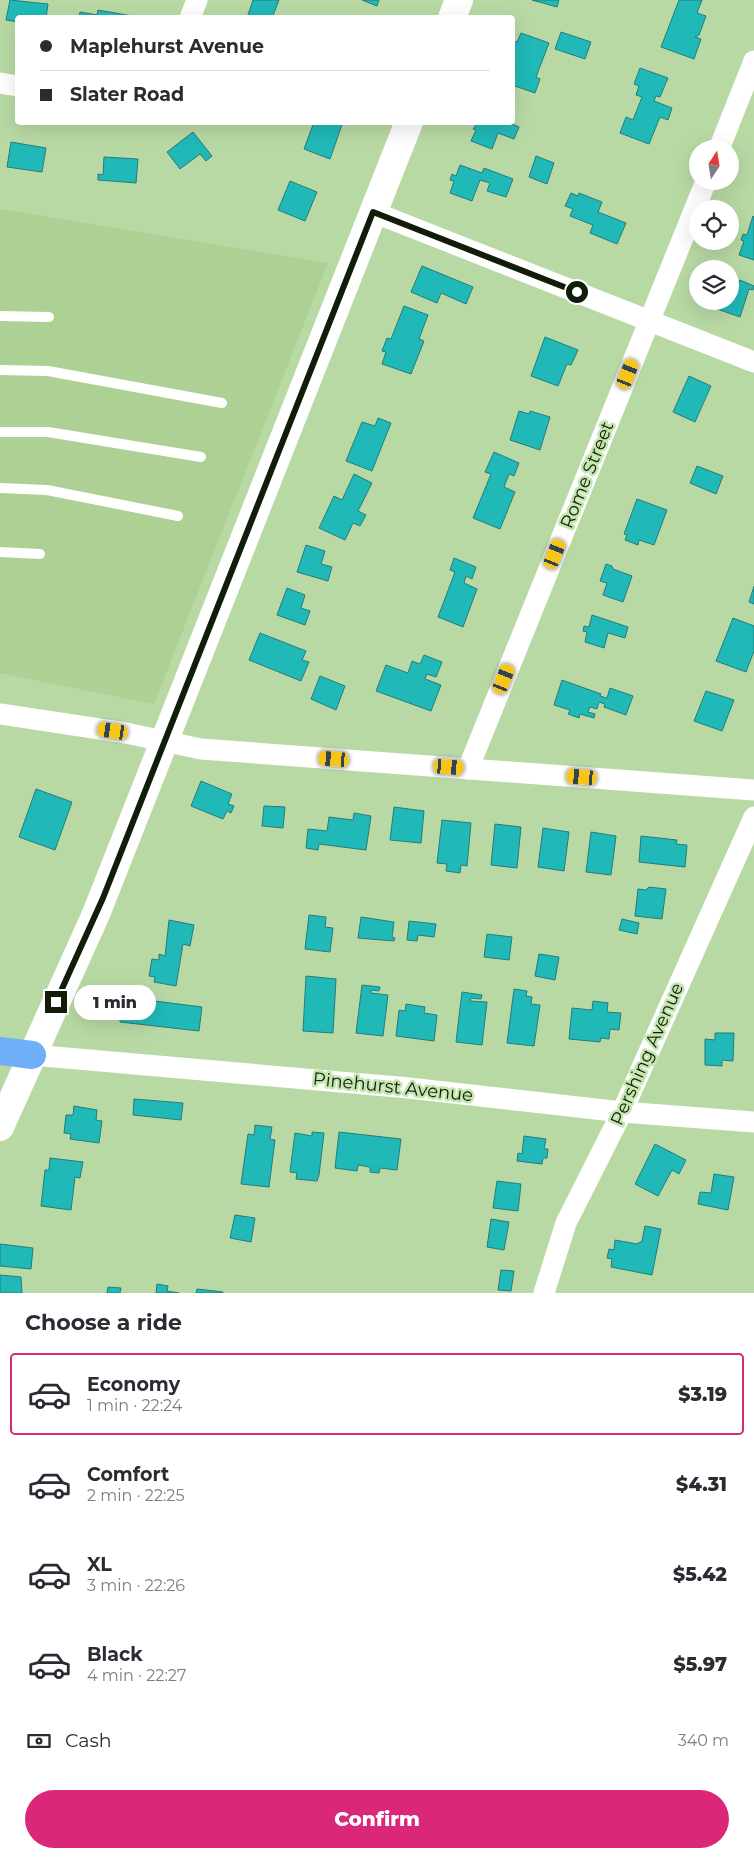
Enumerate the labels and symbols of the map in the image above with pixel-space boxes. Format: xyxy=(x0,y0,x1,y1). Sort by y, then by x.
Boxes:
north arrow xyxy=(689,140,739,190)
route start xyxy=(566,281,588,303)
car xyxy=(615,357,640,391)
street label: Rome Street xyxy=(556,418,618,532)
car xyxy=(542,537,567,571)
car xyxy=(491,662,516,696)
car xyxy=(97,721,128,741)
car xyxy=(318,750,349,768)
car xyxy=(433,758,464,776)
car xyxy=(566,768,597,786)
street label: Pershing Avenue xyxy=(606,979,688,1129)
callout: 1 min xyxy=(74,984,156,1020)
route end xyxy=(45,991,67,1013)
street label: Pinehurst Avenue xyxy=(312,1068,474,1106)

